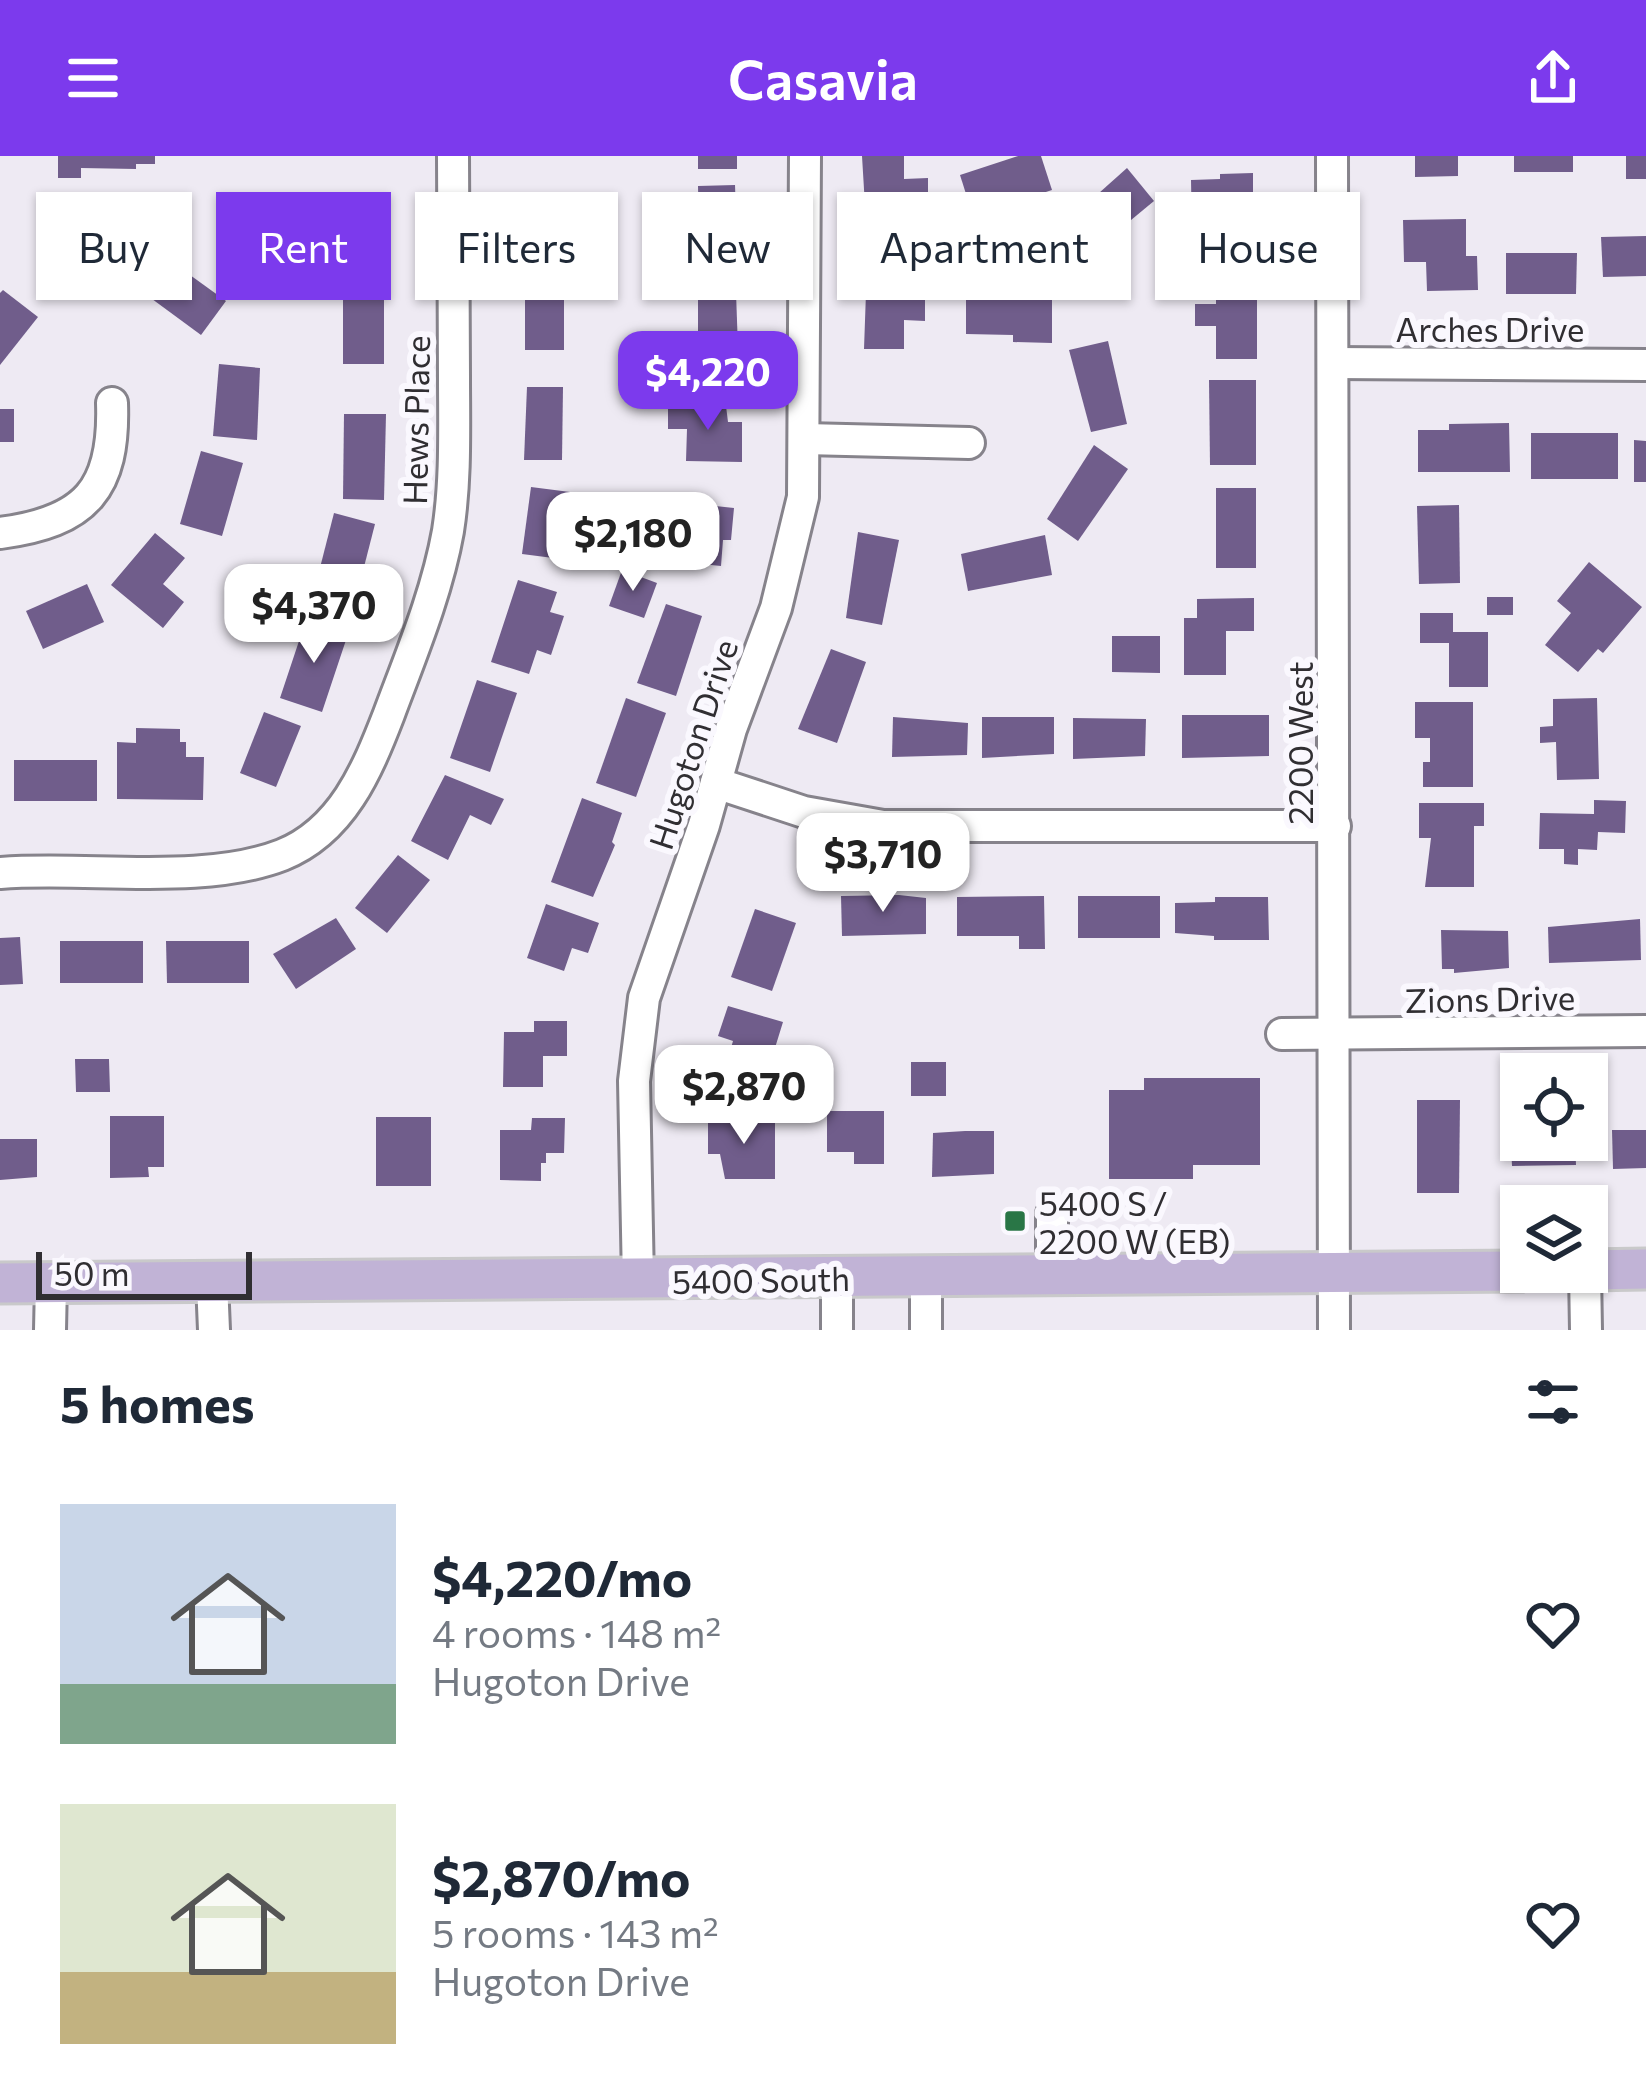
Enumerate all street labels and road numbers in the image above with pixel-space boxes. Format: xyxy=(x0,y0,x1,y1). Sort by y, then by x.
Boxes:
street label: Arches Drive xyxy=(1395,308,1585,349)
street label: Hews Place xyxy=(393,335,437,505)
street label: Hugoton Drive xyxy=(639,634,745,854)
street label: 2200 West xyxy=(1279,661,1320,825)
street label: Zions Drive xyxy=(1404,976,1576,1020)
street label: 5400 South xyxy=(672,1257,850,1301)

